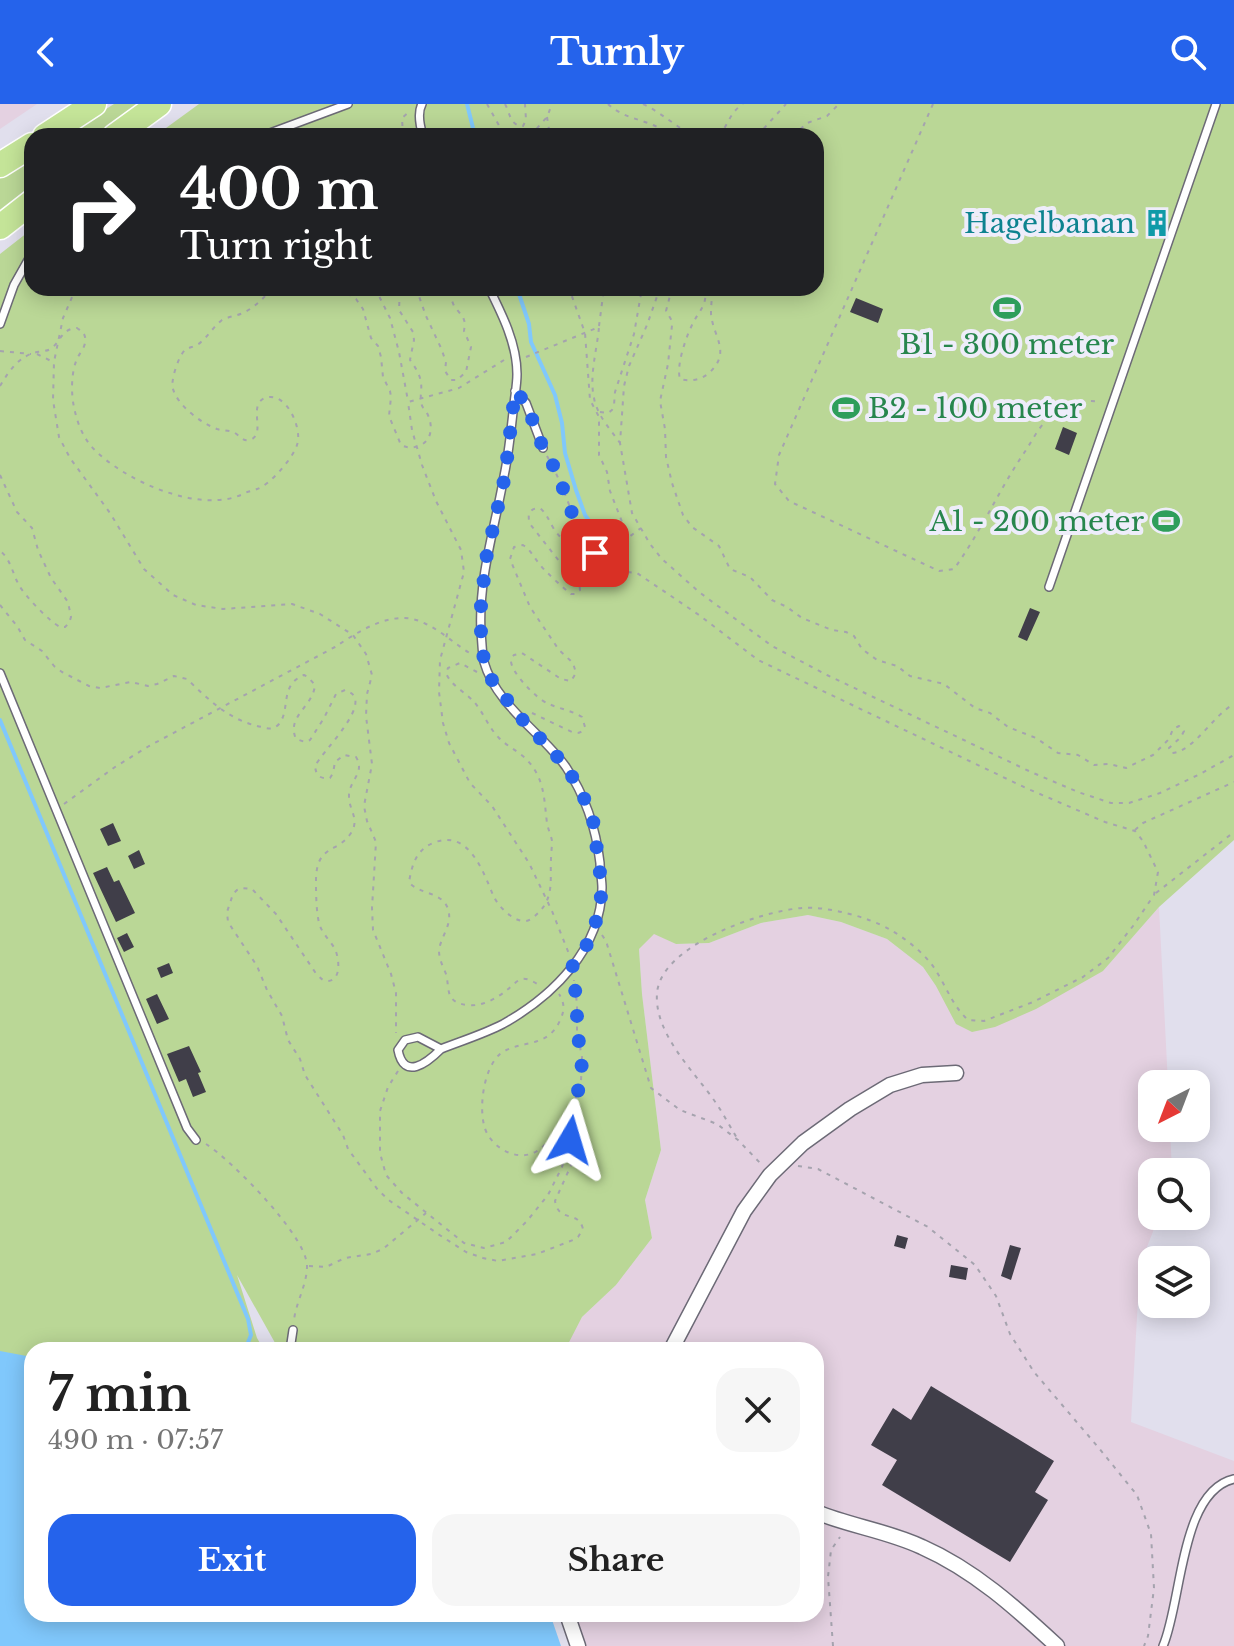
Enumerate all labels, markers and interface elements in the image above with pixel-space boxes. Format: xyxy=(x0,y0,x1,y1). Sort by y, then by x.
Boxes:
icon: back xyxy=(24,30,68,74)
text: Turnly xyxy=(550,30,684,75)
icon: search xyxy=(1166,30,1210,74)
text: 400 m xyxy=(180,155,379,224)
icon: right xyxy=(48,160,152,264)
place label: Hagelbanan xyxy=(964,206,1135,241)
building icon: Hagelbanan xyxy=(1142,208,1172,238)
text: Turn right xyxy=(180,224,373,269)
sports icon: B1 - 300 meter xyxy=(992,293,1022,323)
place label: B1 - 300 meter xyxy=(900,327,1115,362)
place label: B2 - 100 meter xyxy=(868,391,1083,426)
sports icon: B2 - 100 meter xyxy=(831,393,861,423)
place label: A1 - 200 meter xyxy=(929,504,1145,539)
sports icon: A1 - 200 meter xyxy=(1151,506,1181,536)
pin xyxy=(561,519,629,587)
icon: arrive xyxy=(573,531,617,575)
north arrow xyxy=(1138,1070,1210,1142)
map controls xyxy=(1138,1070,1210,1318)
position arrow xyxy=(528,1098,612,1182)
button: search xyxy=(1138,1158,1210,1230)
button: layers xyxy=(1138,1246,1210,1318)
text: 7 min xyxy=(48,1364,191,1424)
button: close xyxy=(716,1368,800,1452)
text: 490 m · 07:57 xyxy=(48,1424,223,1456)
button: Exit xyxy=(48,1514,416,1606)
button: Share xyxy=(432,1514,800,1606)

